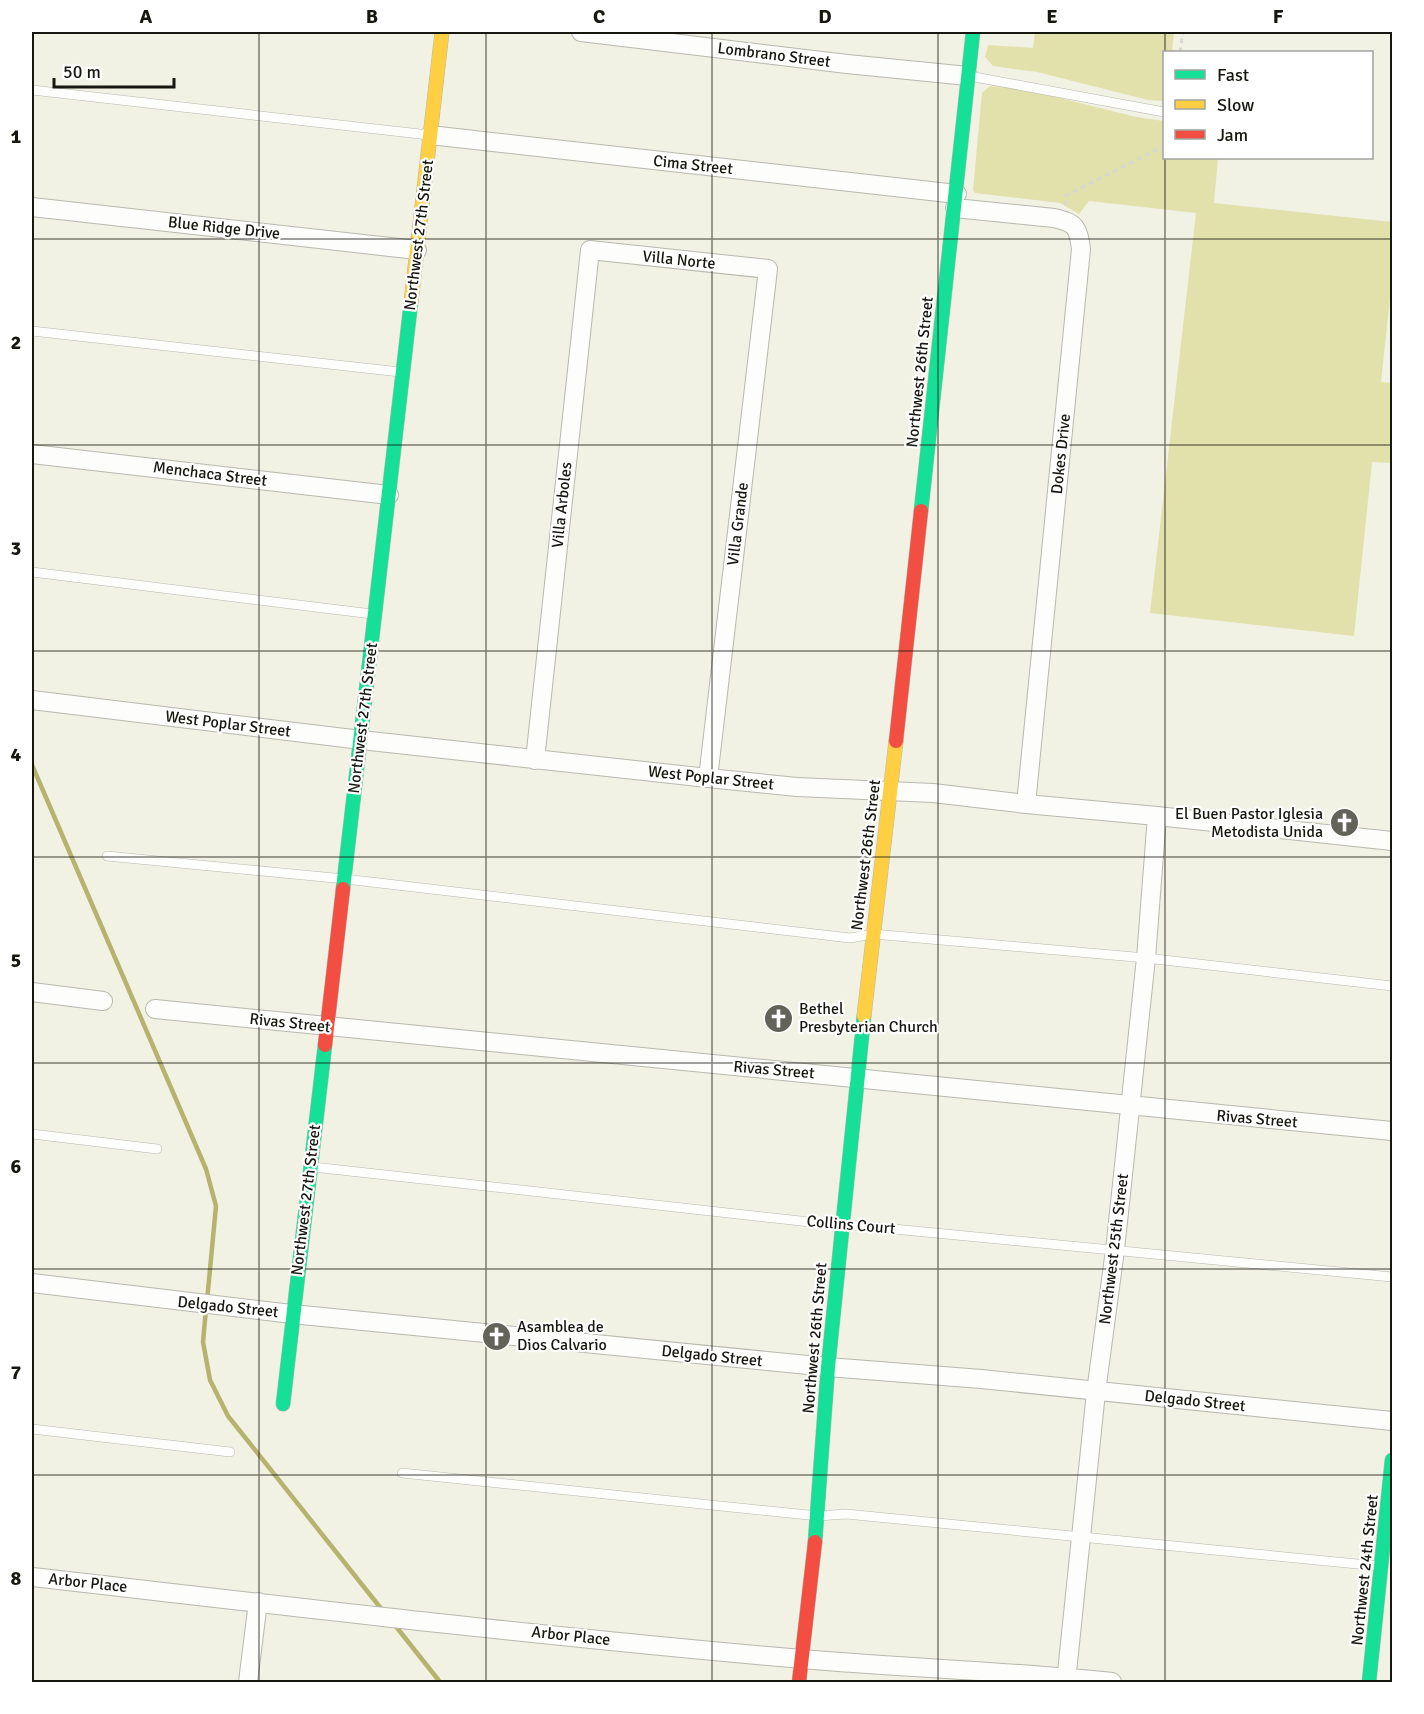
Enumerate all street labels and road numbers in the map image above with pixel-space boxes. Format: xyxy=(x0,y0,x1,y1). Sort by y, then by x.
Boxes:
street label: Lombrano Street xyxy=(716,38,832,72)
street label: Cima Street xyxy=(652,151,734,179)
street label: Northwest 27th Street xyxy=(400,158,438,312)
street label: Blue Ridge Drive xyxy=(167,212,281,244)
street label: Villa Norte xyxy=(642,246,716,274)
street label: Northwest 26th Street xyxy=(902,295,938,449)
street label: Dokes Drive xyxy=(1047,413,1075,495)
street label: Menchaca Street xyxy=(152,457,269,491)
street label: Villa Arboles xyxy=(548,461,576,549)
street label: Villa Grande xyxy=(723,481,753,567)
street label: Northwest 27th Street xyxy=(344,641,382,795)
street label: West Poplar Street xyxy=(164,706,292,742)
street label: West Poplar Street xyxy=(647,761,775,795)
street label: Northwest 26th Street xyxy=(847,778,885,932)
street label: Rivas Street xyxy=(248,1009,332,1037)
street label: Rivas Street xyxy=(733,1056,816,1084)
street label: Rivas Street xyxy=(1216,1105,1299,1133)
street label: Northwest 27th Street xyxy=(287,1123,325,1277)
street label: Northwest 25th Street xyxy=(1095,1172,1133,1326)
street label: Collins Court xyxy=(806,1211,897,1239)
street label: Northwest 26th Street xyxy=(798,1261,832,1414)
street label: Delgado Street xyxy=(176,1292,280,1322)
street label: Delgado Street xyxy=(660,1341,764,1371)
street label: Delgado Street xyxy=(1143,1386,1247,1416)
street label: Northwest 24th Street xyxy=(1347,1493,1383,1647)
street label: Arbor Place xyxy=(48,1569,128,1597)
street label: Arbor Place xyxy=(531,1622,611,1650)

